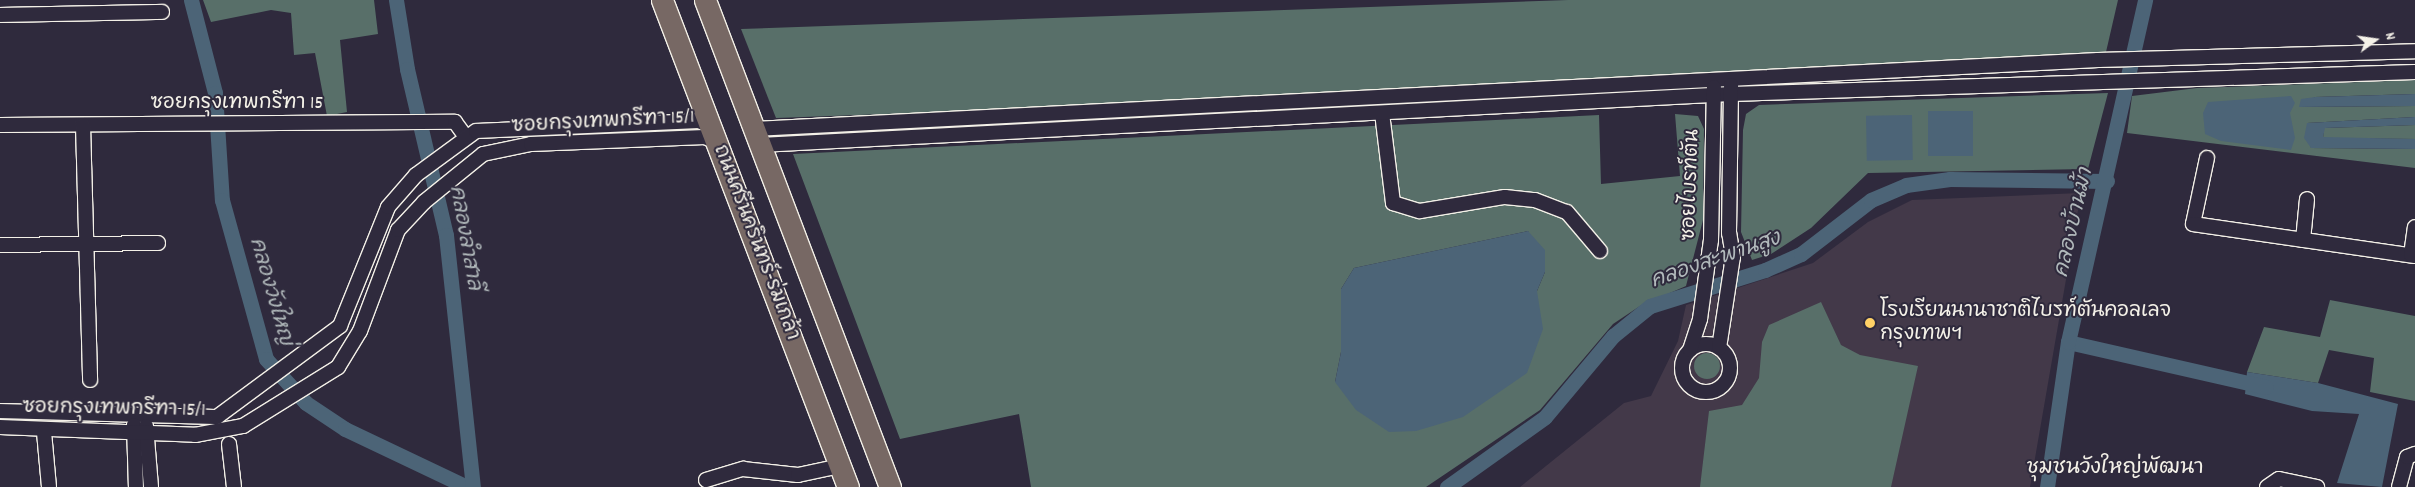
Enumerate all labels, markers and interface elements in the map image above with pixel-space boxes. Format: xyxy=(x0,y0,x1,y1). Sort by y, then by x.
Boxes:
north arrow xyxy=(2350,15,2400,65)
text: N xyxy=(2379,31,2400,42)
street label: ซอยกรุงเทพกรีฑา 15 xyxy=(150,92,324,116)
street label: ซอยกรุงเทพกรีฑา 15/1 xyxy=(511,106,695,140)
street label: ซอยไบรท์ตัน xyxy=(1678,129,1706,241)
street label: ถนนศรีนครินทร์-ร่มเกล้า xyxy=(707,142,803,344)
water label: คลองบ้านม้า xyxy=(2050,166,2100,280)
water label: คลองลำสาลี xyxy=(442,184,486,292)
water label: คลองสะพานสูง xyxy=(1648,227,1784,295)
water label: คลองวังใหญ่ xyxy=(243,235,297,349)
place label: โรงเรียนนานาชาติไบรท์ตันคอลเลจ กรุงเทพฯ xyxy=(1880,300,2171,347)
marker: โรงเรียนนานาชาติไบรท์ตันคอลเลจ กรุงเทพฯ xyxy=(1864,317,1876,329)
street label: ซอยกรุงเทพกรีฑา 15/1 xyxy=(22,396,206,424)
district label: ชุมชนวังใหญ่พัฒนา xyxy=(2027,456,2203,482)

